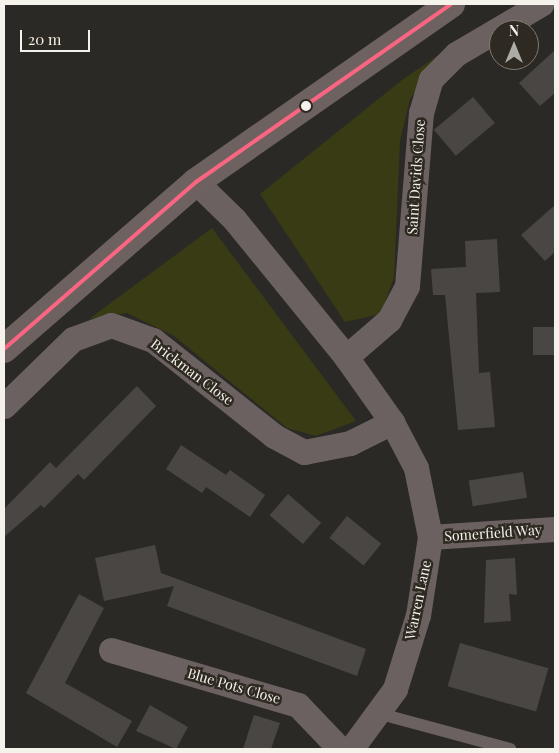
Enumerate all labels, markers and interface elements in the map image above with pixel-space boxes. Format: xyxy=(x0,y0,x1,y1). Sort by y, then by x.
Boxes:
scale bar xyxy=(22,20,92,52)
north arrow xyxy=(489,20,539,70)
text: N xyxy=(509,21,519,40)
text: 20 m xyxy=(28,29,61,49)
unlabelled marker xyxy=(301,101,311,111)
street label: Saint Davids Close xyxy=(404,119,428,235)
street label: Brickman Close xyxy=(147,335,237,409)
street label: Somerfield Way xyxy=(443,521,543,545)
street label: Warren Lane xyxy=(401,559,435,641)
street label: Blue Pots Close xyxy=(185,665,283,707)

